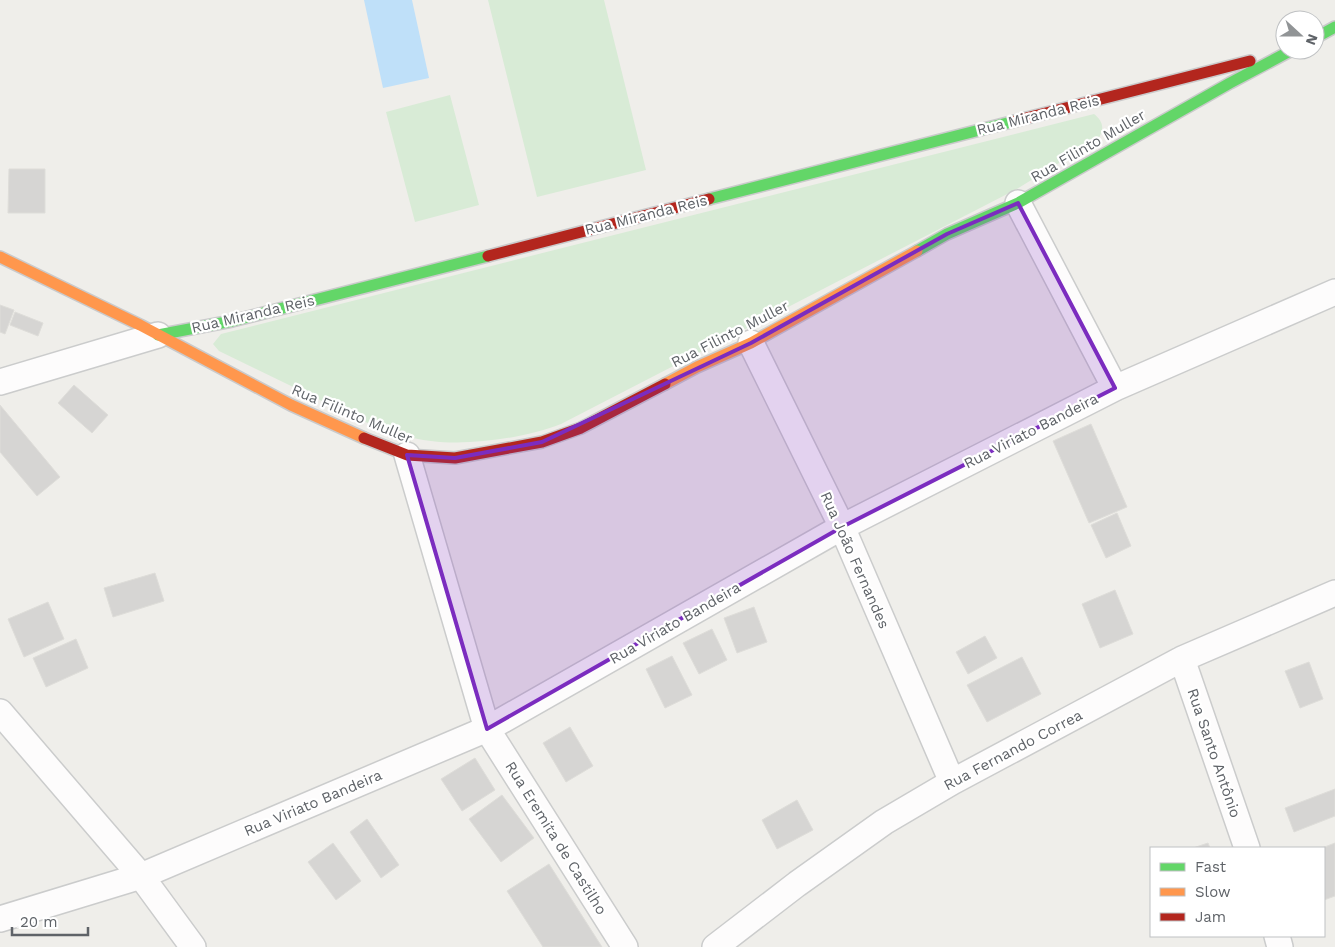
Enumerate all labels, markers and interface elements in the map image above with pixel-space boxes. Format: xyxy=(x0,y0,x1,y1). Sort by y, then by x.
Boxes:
north arrow xyxy=(1275,10,1325,60)
text: N xyxy=(1303,32,1321,47)
street label: Rua Miranda Reis xyxy=(975,91,1101,139)
street label: Rua Filinto Muller xyxy=(1027,106,1149,186)
street label: Rua Miranda Reis xyxy=(583,191,709,239)
street label: Rua Miranda Reis xyxy=(190,291,316,337)
street label: Rua Filinto Muller xyxy=(668,297,792,371)
street label: Rua Filinto Muller xyxy=(289,380,415,448)
street label: Rua Viriato Bandeira xyxy=(961,389,1102,473)
street label: Rua João Fernandes xyxy=(817,489,893,631)
street label: Rua Viriato Bandeira xyxy=(606,578,744,668)
street label: Rua Santo Antônio xyxy=(1183,686,1245,820)
street label: Rua Fernando Correa xyxy=(941,706,1086,794)
street label: Rua Eremita de Castilho xyxy=(501,758,611,918)
street label: Rua Viriato Bandeira xyxy=(241,766,385,840)
legend xyxy=(1150,847,1325,937)
text: Fast xyxy=(1195,858,1227,876)
text: Slow xyxy=(1195,883,1231,901)
scale bar xyxy=(12,904,89,936)
text: Jam xyxy=(1195,908,1226,926)
text: 20 m xyxy=(20,913,58,931)

